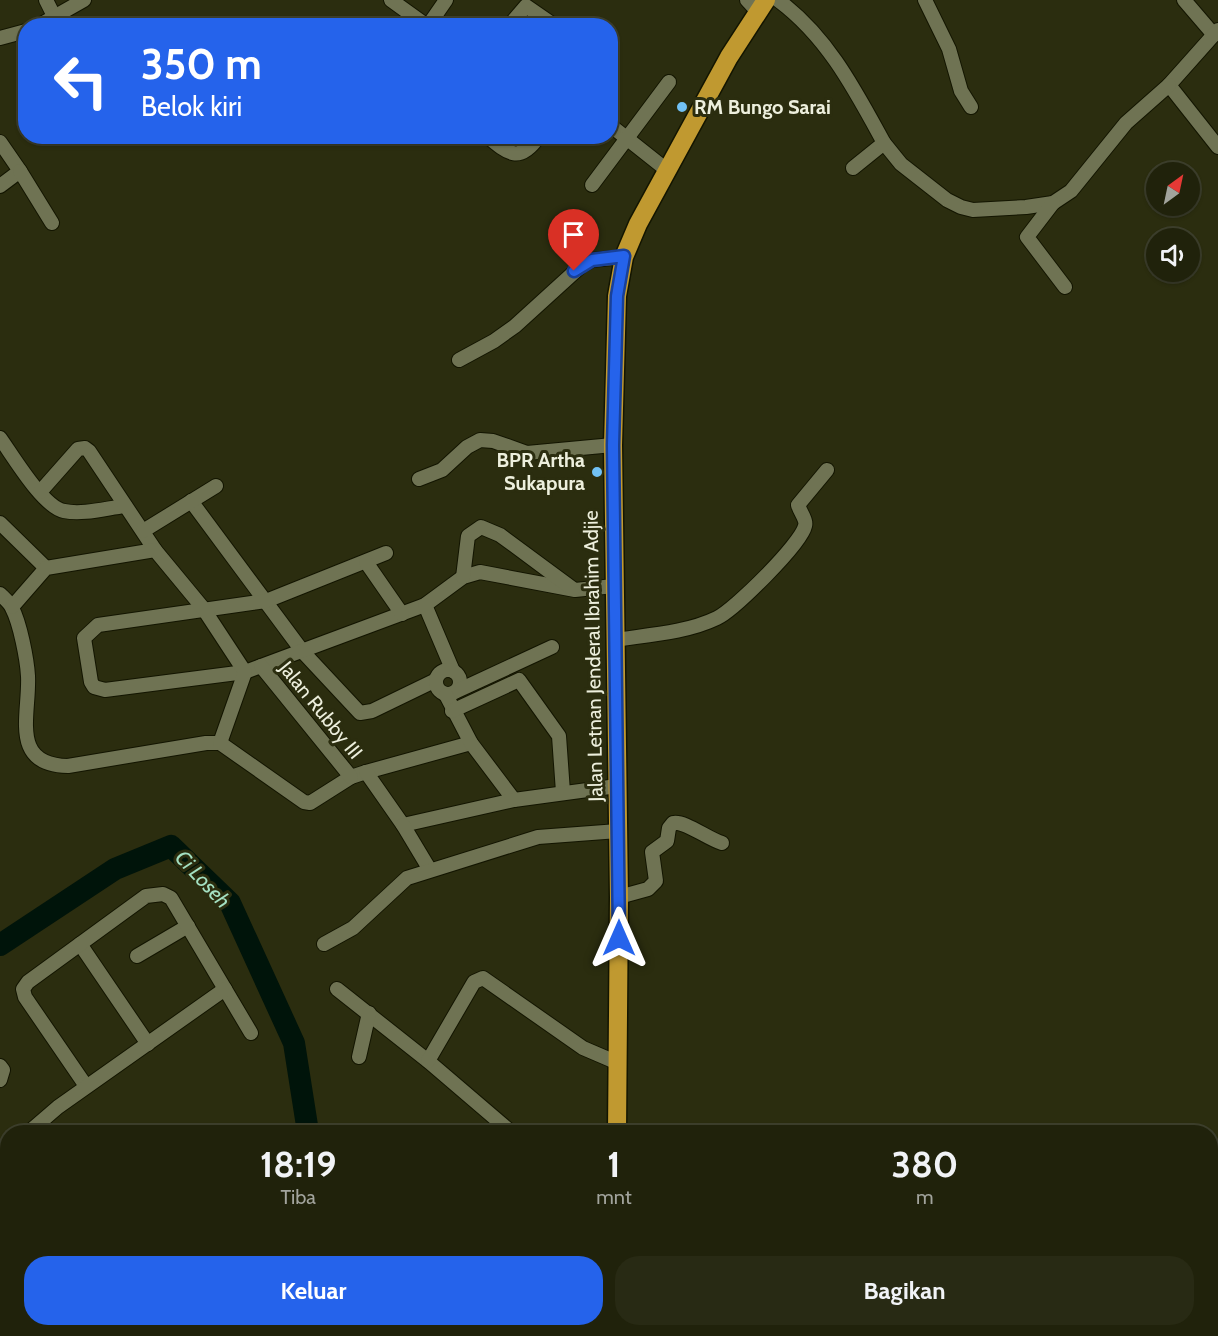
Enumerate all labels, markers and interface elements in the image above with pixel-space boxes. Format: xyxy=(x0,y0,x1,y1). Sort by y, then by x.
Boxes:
text: 350 m xyxy=(141,38,262,90)
icon: left xyxy=(42,42,120,120)
text: Belok kiri xyxy=(141,90,242,123)
place label: RM Bungo Sarai xyxy=(694,95,831,119)
marker: RM Bungo Sarai xyxy=(675,100,689,114)
north arrow xyxy=(1146,162,1200,216)
map controls xyxy=(1146,162,1200,282)
pin xyxy=(548,209,599,271)
icon: arrive xyxy=(557,218,590,251)
button: sound xyxy=(1146,228,1200,282)
place label: BPR Artha Sukapura xyxy=(497,448,585,495)
marker: BPR Artha Sukapura xyxy=(590,465,604,479)
street label: Jalan Letnan Jenderal Ibrahim Adjie xyxy=(578,510,608,803)
street label: Jalan Rubby III xyxy=(274,656,368,764)
water label: Ci Loseh xyxy=(170,845,236,913)
position arrow xyxy=(587,906,651,970)
text: 18:19 xyxy=(260,1142,336,1186)
text: 1 xyxy=(607,1142,621,1186)
text: 380 xyxy=(892,1142,958,1186)
text: Tiba xyxy=(280,1185,316,1209)
text: mnt xyxy=(596,1185,632,1209)
text: m xyxy=(916,1185,934,1209)
button: Keluar xyxy=(24,1256,603,1325)
button: Bagikan xyxy=(615,1256,1194,1325)

